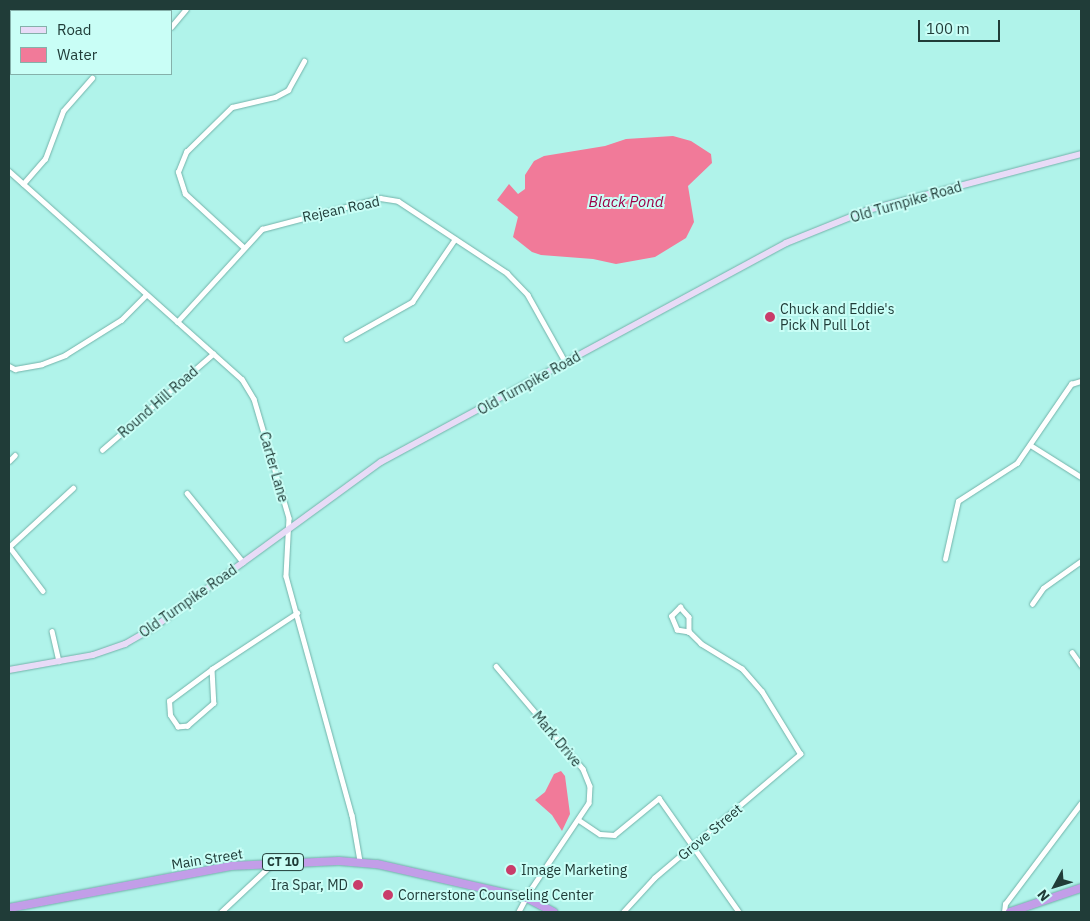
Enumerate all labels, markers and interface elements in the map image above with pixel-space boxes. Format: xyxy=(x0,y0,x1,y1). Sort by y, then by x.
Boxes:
legend xyxy=(10,10,172,75)
scale bar xyxy=(920,10,1002,42)
text: 100 m xyxy=(926,19,970,38)
text: Road xyxy=(57,20,92,39)
text: Water xyxy=(57,45,97,64)
street label: Old Turnpike Road xyxy=(848,178,964,226)
street label: Rejean Road xyxy=(301,193,381,225)
water label: Black Pond xyxy=(589,193,663,211)
place label: Chuck and Eddie's Pick N Pull Lot xyxy=(780,301,895,334)
marker: Chuck and Eddie's Pick N Pull Lot xyxy=(764,311,776,323)
street label: Old Turnpike Road xyxy=(474,348,584,418)
street label: Round Hill Road xyxy=(115,363,201,441)
street label: Carter Lane xyxy=(256,430,292,504)
street label: Old Turnpike Road xyxy=(136,561,240,641)
street label: Mark Drive xyxy=(529,708,585,770)
street label: Grove Street xyxy=(674,800,746,864)
street label: Main Street xyxy=(170,845,244,873)
road number: CT 10 xyxy=(262,852,304,872)
north arrow xyxy=(1030,861,1080,911)
place label: Image Marketing xyxy=(521,862,627,878)
marker: Image Marketing xyxy=(505,864,517,876)
place label: Ira Spar, MD xyxy=(271,877,348,893)
marker: Ira Spar, MD xyxy=(352,879,364,891)
text: N xyxy=(1033,886,1054,905)
place label: Cornerstone Counseling Center xyxy=(398,887,594,903)
marker: Cornerstone Counseling Center xyxy=(382,889,394,901)

